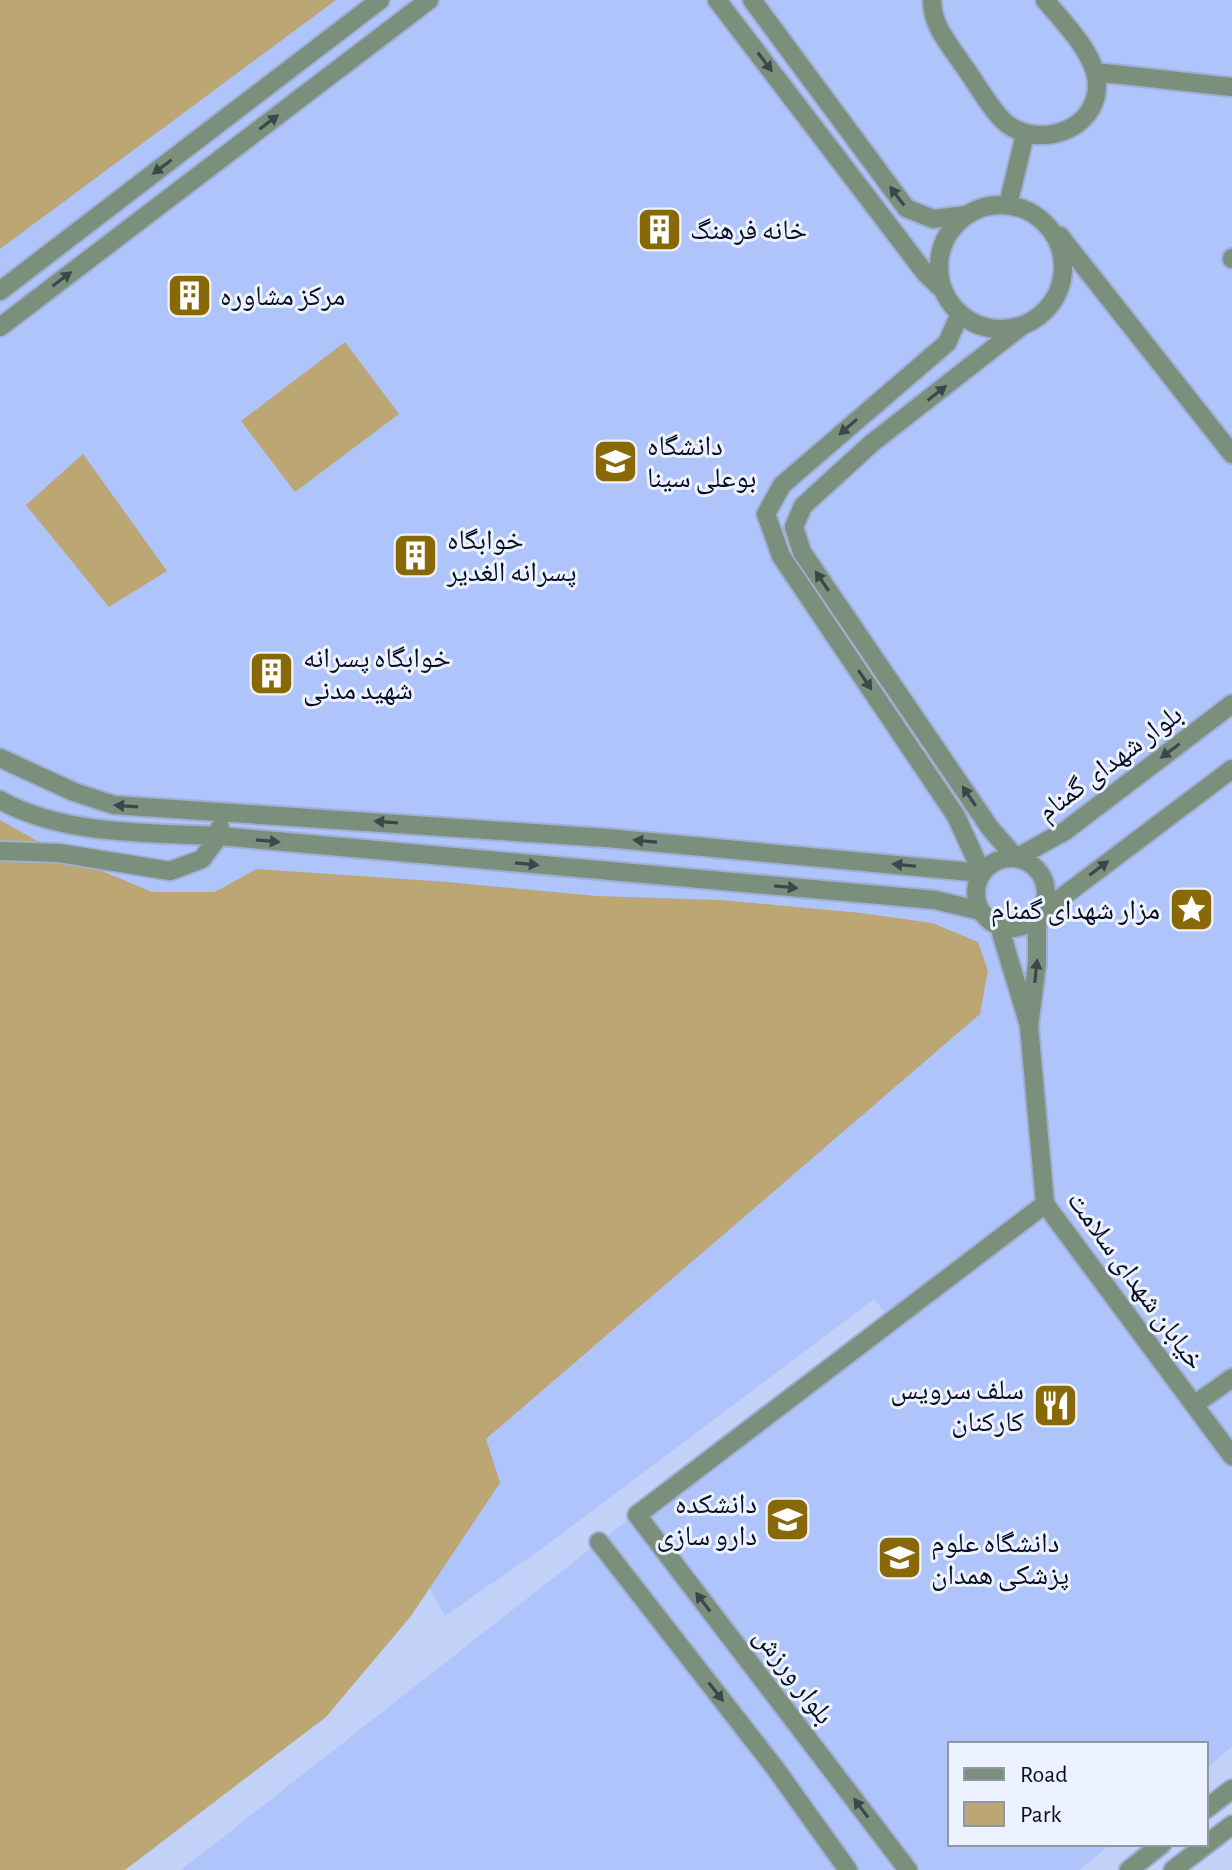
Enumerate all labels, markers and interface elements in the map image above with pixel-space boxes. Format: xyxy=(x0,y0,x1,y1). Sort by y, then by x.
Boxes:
one-way arrow xyxy=(756,52,772,72)
one-way arrow xyxy=(259,114,279,130)
one-way arrow xyxy=(152,158,172,174)
one-way arrow xyxy=(890,185,906,206)
building icon: خانه فرهنگ xyxy=(635,205,683,253)
place label: خانه فرهنگ xyxy=(690,217,807,245)
building icon: مرکز مشاوره xyxy=(165,271,213,319)
one-way arrow xyxy=(52,272,72,288)
place label: مرکز مشاوره xyxy=(220,283,345,311)
one-way arrow xyxy=(927,385,947,401)
one-way arrow xyxy=(839,418,859,435)
place label: دانشگاه بوعلی سینا xyxy=(647,433,756,495)
school or university icon: دانشگاه بوعلی سینا xyxy=(592,437,640,485)
place label: خوابگاه پسرانه الغدیر xyxy=(446,527,577,588)
building icon: خوابگاه پسرانه الغدیر xyxy=(392,531,440,579)
one-way arrow xyxy=(815,571,830,592)
place label: خوابگاه پسرانه شهید مدنی xyxy=(303,645,451,707)
building icon: خوابگاه پسرانه شهید مدنی xyxy=(248,649,296,697)
one-way arrow xyxy=(857,670,872,691)
street label: بلوار شهدای گمنام xyxy=(1033,700,1189,829)
one-way arrow xyxy=(1160,743,1180,759)
one-way arrow xyxy=(962,785,977,807)
one-way arrow xyxy=(113,799,138,812)
one-way arrow xyxy=(373,815,398,828)
one-way arrow xyxy=(256,834,281,847)
one-way arrow xyxy=(632,834,657,847)
one-way arrow xyxy=(515,857,540,870)
one-way arrow xyxy=(891,858,916,871)
one-way arrow xyxy=(1089,861,1109,877)
one-way arrow xyxy=(774,880,799,893)
place icon: مزار شهدای گمنام xyxy=(1167,885,1215,933)
place label: مزار شهدای گمنام xyxy=(991,897,1160,928)
one-way arrow xyxy=(1030,958,1043,983)
street label: خیابان شهدای سلامت xyxy=(1061,1187,1209,1376)
place label: سلف سرویس کارکنان xyxy=(890,1377,1024,1438)
restaurant icon: سلف سرویس کارکنان xyxy=(1031,1381,1079,1429)
place label: دانشکده دارو سازی xyxy=(657,1491,757,1552)
school or university icon: دانشکده دارو سازی xyxy=(764,1495,812,1543)
place label: دانشگاه علوم پزشکی همدان xyxy=(931,1530,1069,1592)
school or university icon: دانشگاه علوم پزشکی همدان xyxy=(876,1534,924,1582)
one-way arrow xyxy=(695,1591,711,1612)
street label: بلوار ورزش xyxy=(747,1623,839,1731)
one-way arrow xyxy=(707,1682,723,1702)
legend xyxy=(948,1742,1208,1846)
text: Road xyxy=(1020,1763,1068,1787)
one-way arrow xyxy=(853,1798,869,1818)
text: Park xyxy=(1020,1803,1061,1827)

